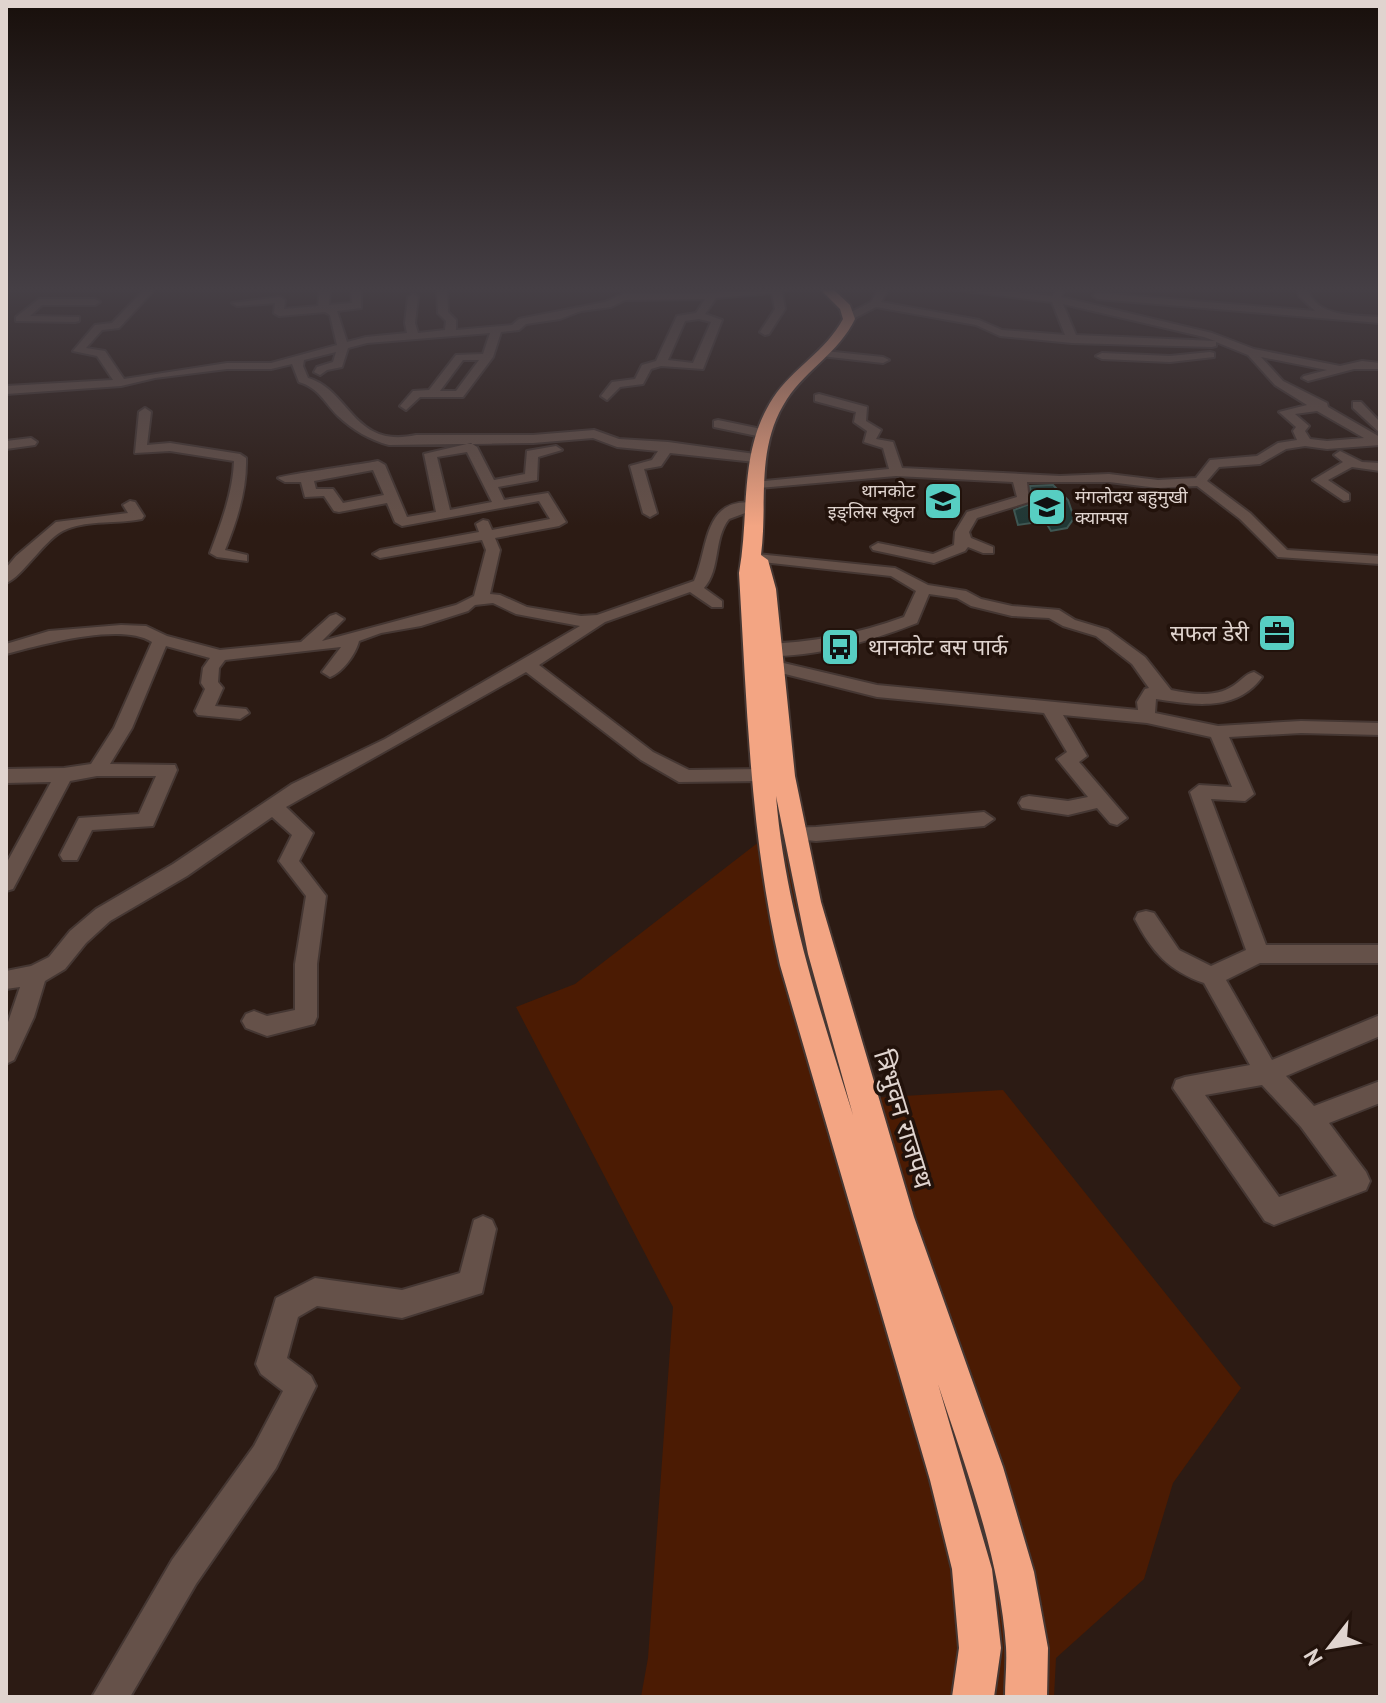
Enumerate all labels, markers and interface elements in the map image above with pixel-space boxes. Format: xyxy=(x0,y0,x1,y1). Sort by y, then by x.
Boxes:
place label: थानकोट इङ्लिस स्कुल xyxy=(828,479,916,524)
school or university icon: थानकोट इङ्लिस स्कुल xyxy=(922,480,964,522)
place label: मंगलोदय बहुमुखी क्याम्पस xyxy=(1075,485,1188,529)
school or university icon: मंगलोदय बहुमुखी क्याम्पस xyxy=(1026,486,1068,528)
office icon: सफल डेरी xyxy=(1256,612,1298,654)
place label: सफल डेरी xyxy=(1170,619,1249,647)
bus stop icon: थानकोट बस पार्क xyxy=(819,626,861,668)
place label: थानकोट बस पार्क xyxy=(868,633,1009,661)
street label: त्रिभुवन राजपथ xyxy=(867,1046,940,1193)
north arrow xyxy=(1290,1607,1370,1687)
text: N xyxy=(1297,1644,1329,1671)

